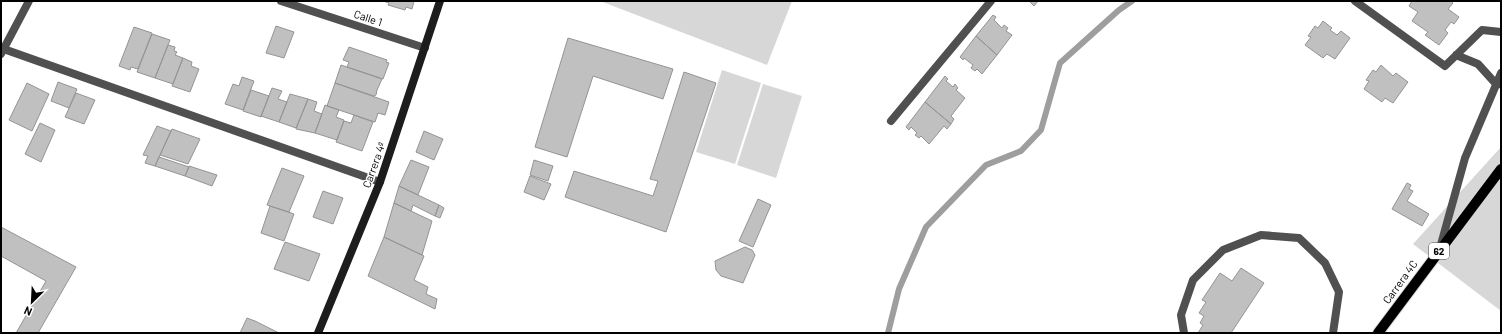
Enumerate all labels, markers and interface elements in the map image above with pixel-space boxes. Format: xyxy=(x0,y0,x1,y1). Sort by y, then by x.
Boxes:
street label: Calle 1 xyxy=(352,7,384,28)
street label: Carrera 4ª xyxy=(359,140,388,189)
road number: 62 xyxy=(1429,243,1449,259)
street label: Carrera 4C xyxy=(1379,257,1420,306)
north arrow xyxy=(12,282,52,322)
text: N xyxy=(22,304,34,319)

